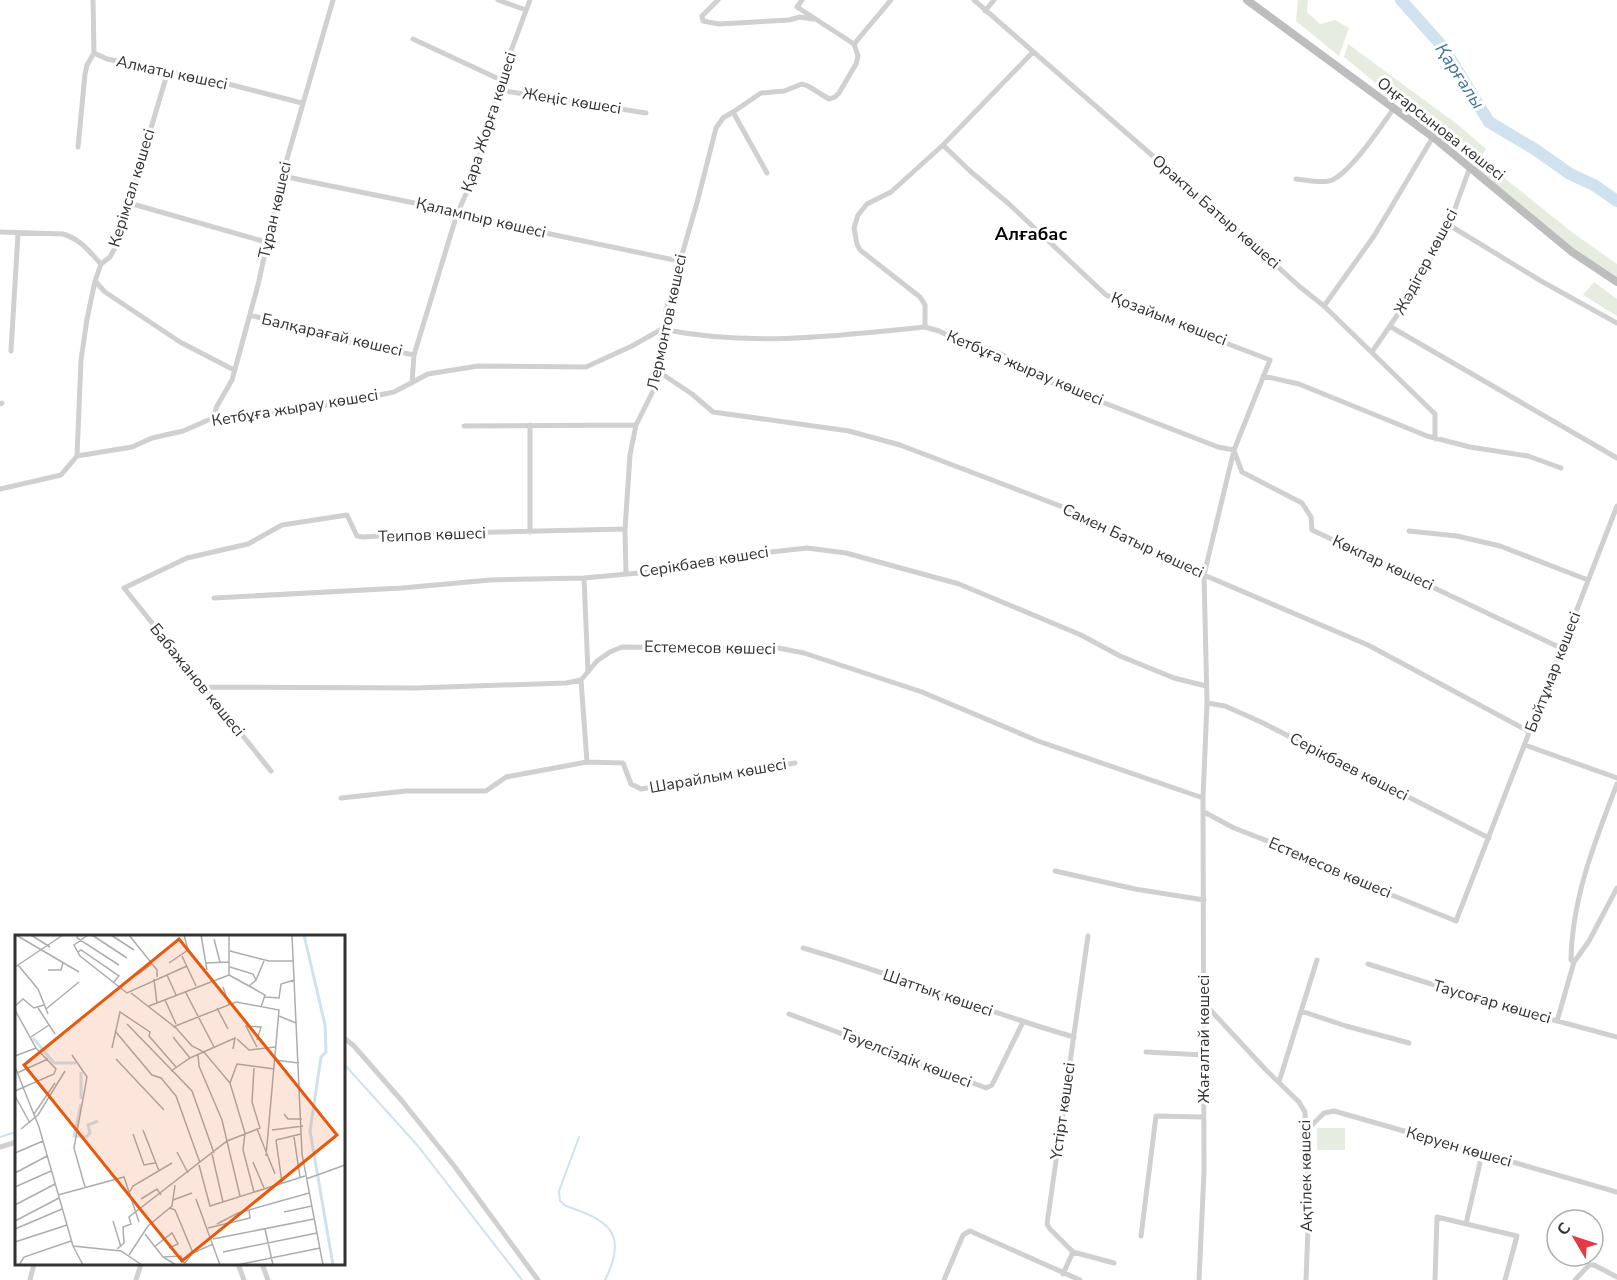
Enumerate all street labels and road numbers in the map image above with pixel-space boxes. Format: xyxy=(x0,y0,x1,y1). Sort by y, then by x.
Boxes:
street label: Қара Жорға көшесі xyxy=(456,49,522,195)
street label: Алматы көшесі xyxy=(114,50,230,96)
street label: Оңғарсынова көшесі xyxy=(1372,72,1510,186)
street label: Жеңіс көшесі xyxy=(521,82,623,120)
street label: Керімсал көшесі xyxy=(104,126,160,250)
street label: Оракты Батыр көшесі xyxy=(1147,150,1285,274)
street label: Тұран көшесі xyxy=(253,159,297,261)
street label: Қалампыр көшесі xyxy=(414,192,548,244)
street label: Жәдігер көшесі xyxy=(1389,205,1463,319)
street label: Лермонтов көшесі xyxy=(642,252,692,392)
street label: Қозайым көшесі xyxy=(1108,287,1230,351)
street label: Балқарағай көшесі xyxy=(259,308,405,362)
street label: Кетбұға жырау көшесі xyxy=(943,325,1107,411)
street label: Кетбұға жырау көшесі xyxy=(210,384,380,432)
street label: Самен Батыр көшесі xyxy=(1059,499,1207,583)
street label: Теипов көшесі xyxy=(378,522,486,548)
street label: Көкпар көшесі xyxy=(1329,530,1437,596)
street label: Серікбаев көшесі xyxy=(638,541,770,583)
street label: Бойтұмар көшесі xyxy=(1520,609,1586,735)
street label: Бабажанов көшесі xyxy=(144,619,250,741)
street label: Естемесов көшесі xyxy=(644,636,776,660)
street label: Серікбаев көшесі xyxy=(1286,728,1412,806)
street label: Шарайлым көшесі xyxy=(648,753,788,799)
street label: Естемесов көшесі xyxy=(1265,832,1395,904)
street label: Шаттық көшесі xyxy=(880,964,996,1022)
street label: Жағалтай көшесі xyxy=(1193,975,1215,1103)
street label: Тауcоғар көшесі xyxy=(1430,975,1554,1029)
street label: Тәуелсіздік көшесі xyxy=(837,1023,975,1093)
street label: Үстірт көшесі xyxy=(1045,1061,1081,1162)
street label: Ақтілек көшесі xyxy=(1294,1120,1318,1232)
street label: Керуен көшесі xyxy=(1404,1121,1514,1173)

